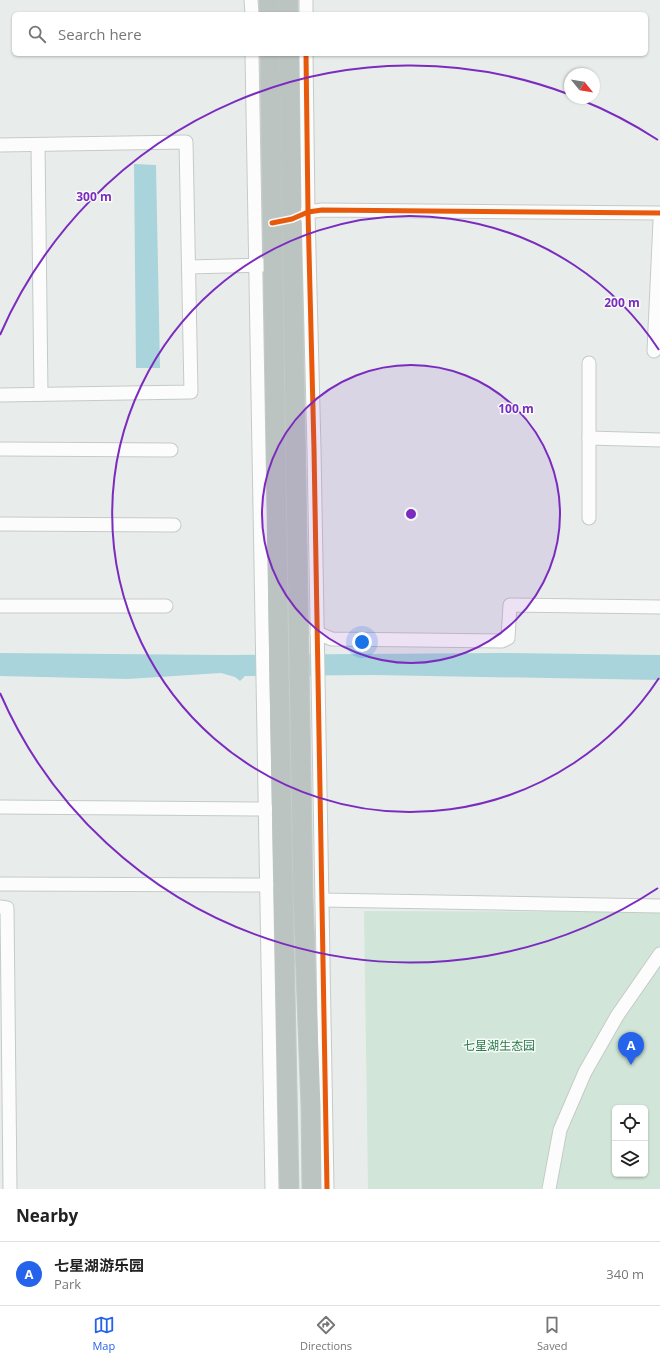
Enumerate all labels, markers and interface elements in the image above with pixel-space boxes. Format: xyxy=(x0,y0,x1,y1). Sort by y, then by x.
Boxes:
search box xyxy=(12,12,648,56)
icon: search xyxy=(26,23,48,45)
text: Search here xyxy=(58,24,142,44)
north arrow xyxy=(564,68,600,104)
text: 300 m xyxy=(76,188,112,205)
text: 200 m xyxy=(604,294,640,311)
text: 100 m xyxy=(498,400,534,417)
centre of rings xyxy=(404,507,418,521)
your location xyxy=(352,632,372,652)
pin: A xyxy=(618,1032,644,1065)
park label: 七星湖生态园 xyxy=(463,1037,535,1054)
map controls xyxy=(612,1105,648,1177)
button: locate xyxy=(612,1105,648,1141)
button: layers xyxy=(612,1141,648,1177)
text: Nearby xyxy=(16,1204,78,1227)
text: 七星湖游乐园 xyxy=(54,1255,144,1275)
text: A xyxy=(25,1265,33,1283)
text: 340 m xyxy=(606,1265,644,1283)
text: Park xyxy=(54,1275,81,1293)
tab: Map xyxy=(92,1314,115,1353)
tab: Directions xyxy=(300,1314,352,1353)
tab: Saved xyxy=(537,1314,568,1353)

